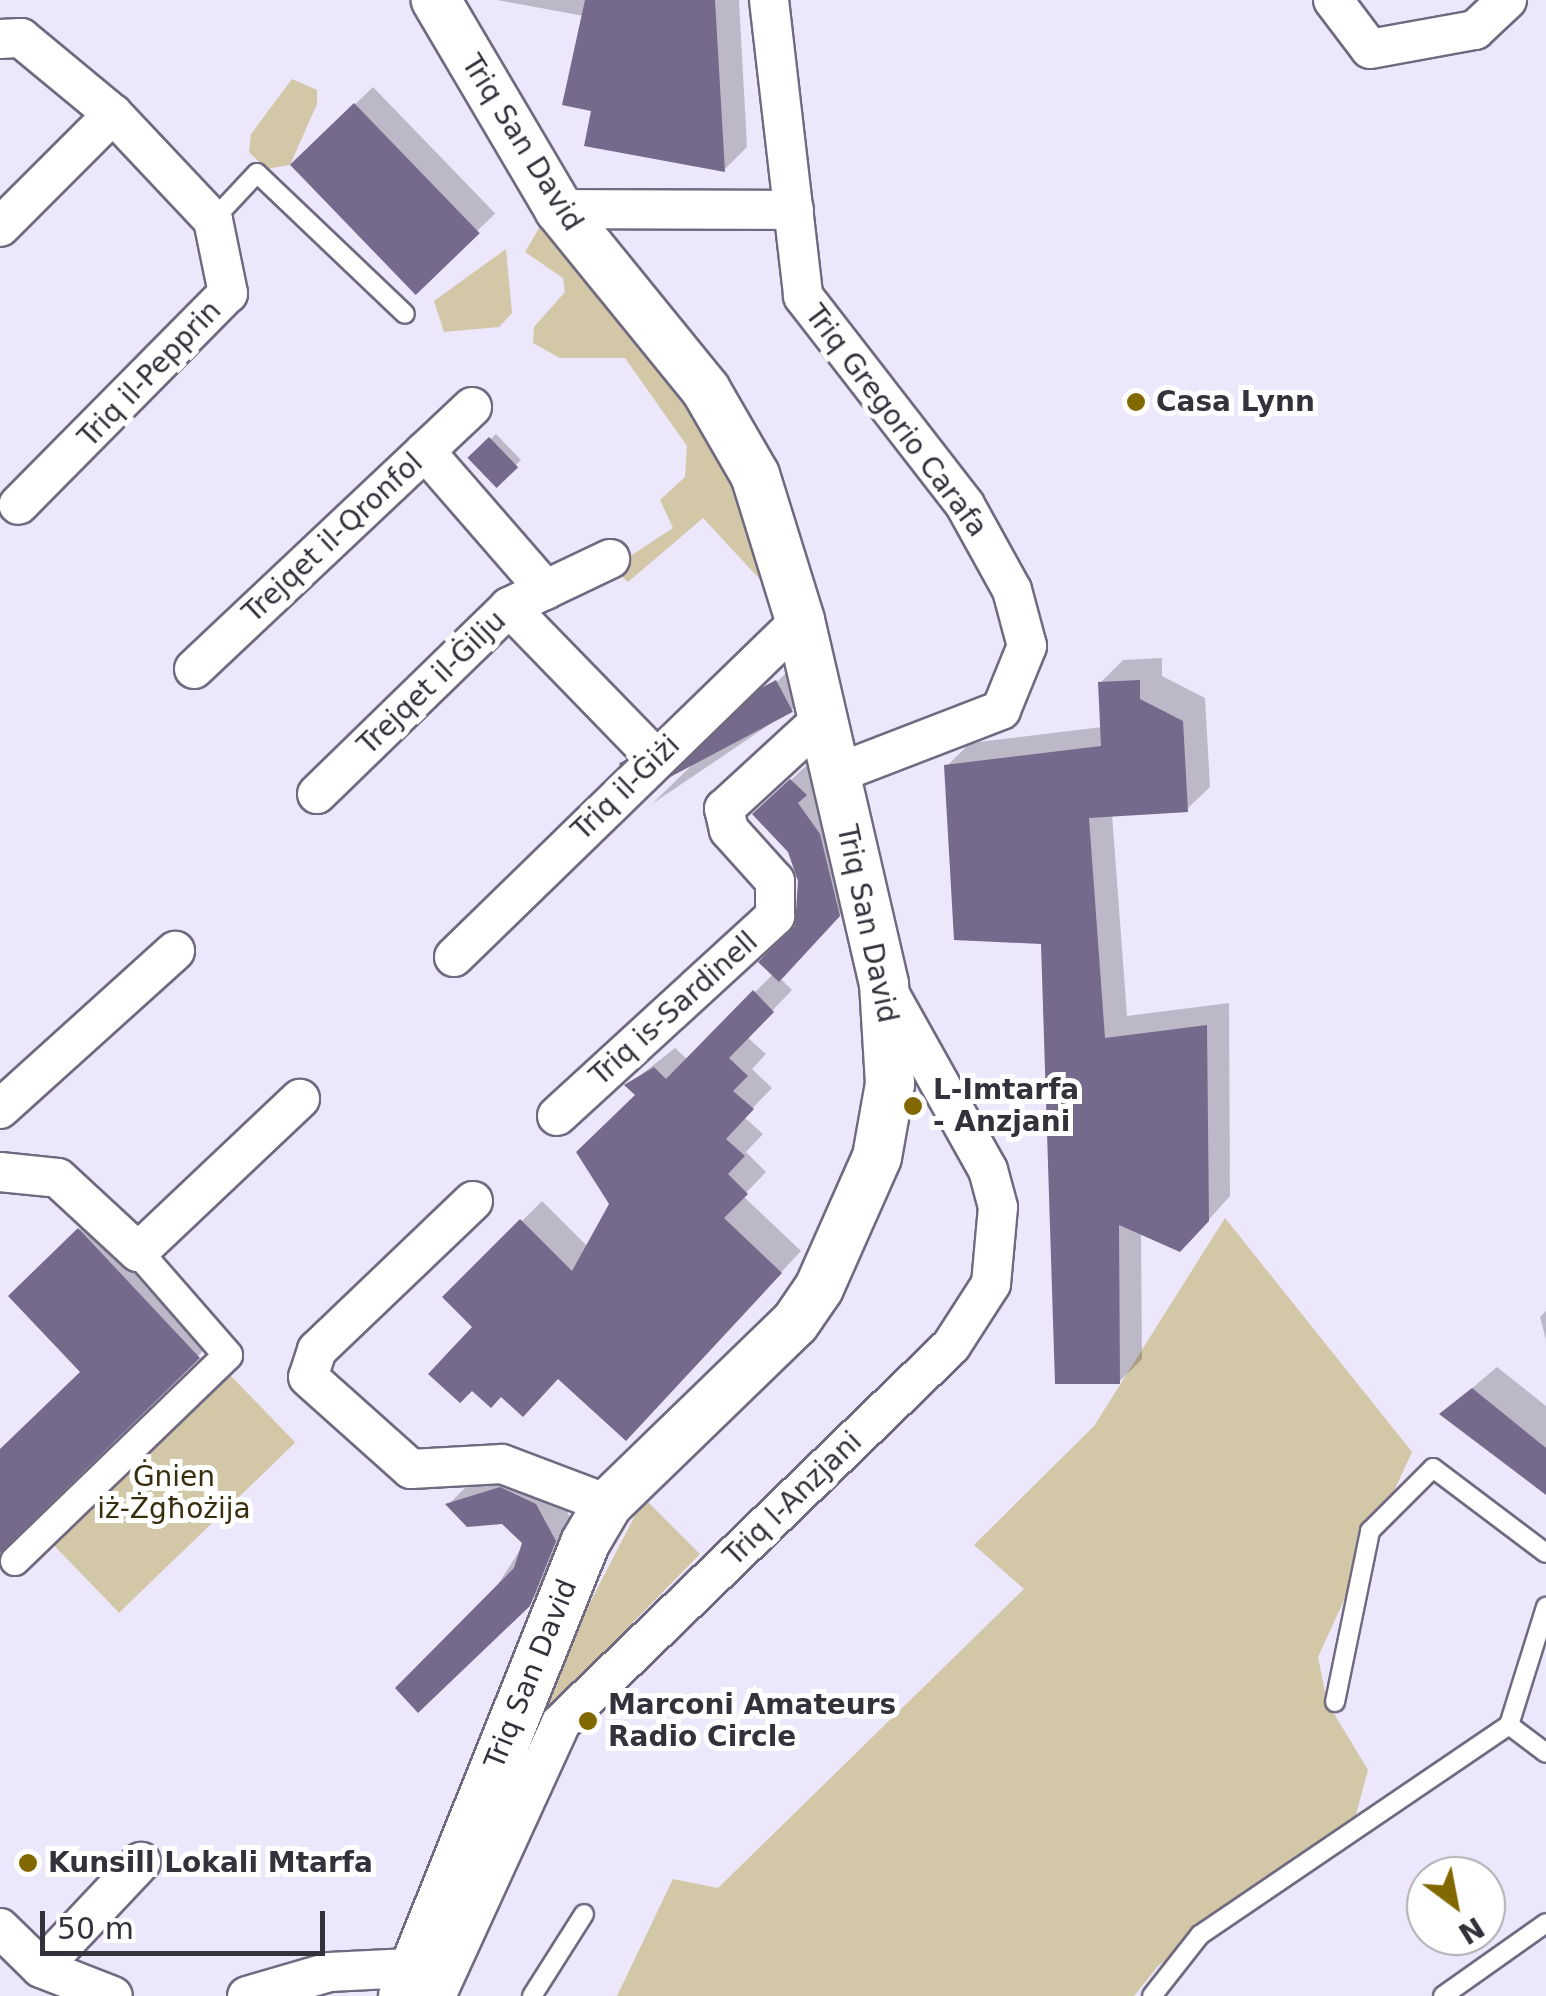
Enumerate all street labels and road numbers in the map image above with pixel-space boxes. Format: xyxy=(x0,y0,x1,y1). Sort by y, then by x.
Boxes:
street label: Triq San David xyxy=(454,49,590,237)
street label: Triq il-Pepprin xyxy=(72,294,228,454)
street label: Triq Gregorio Carafa xyxy=(798,299,994,543)
street label: Trejqet il-Qronfol xyxy=(236,446,430,630)
street label: Trejqet il-Ġilju xyxy=(351,604,513,762)
street label: Triq il-Ġiżi xyxy=(565,728,687,848)
street label: Triq San David xyxy=(830,822,904,1026)
street label: Triq is-Sardinell xyxy=(583,925,765,1093)
street label: Triq l-Anzjani xyxy=(717,1425,869,1573)
street label: Triq San David xyxy=(478,1574,584,1774)

